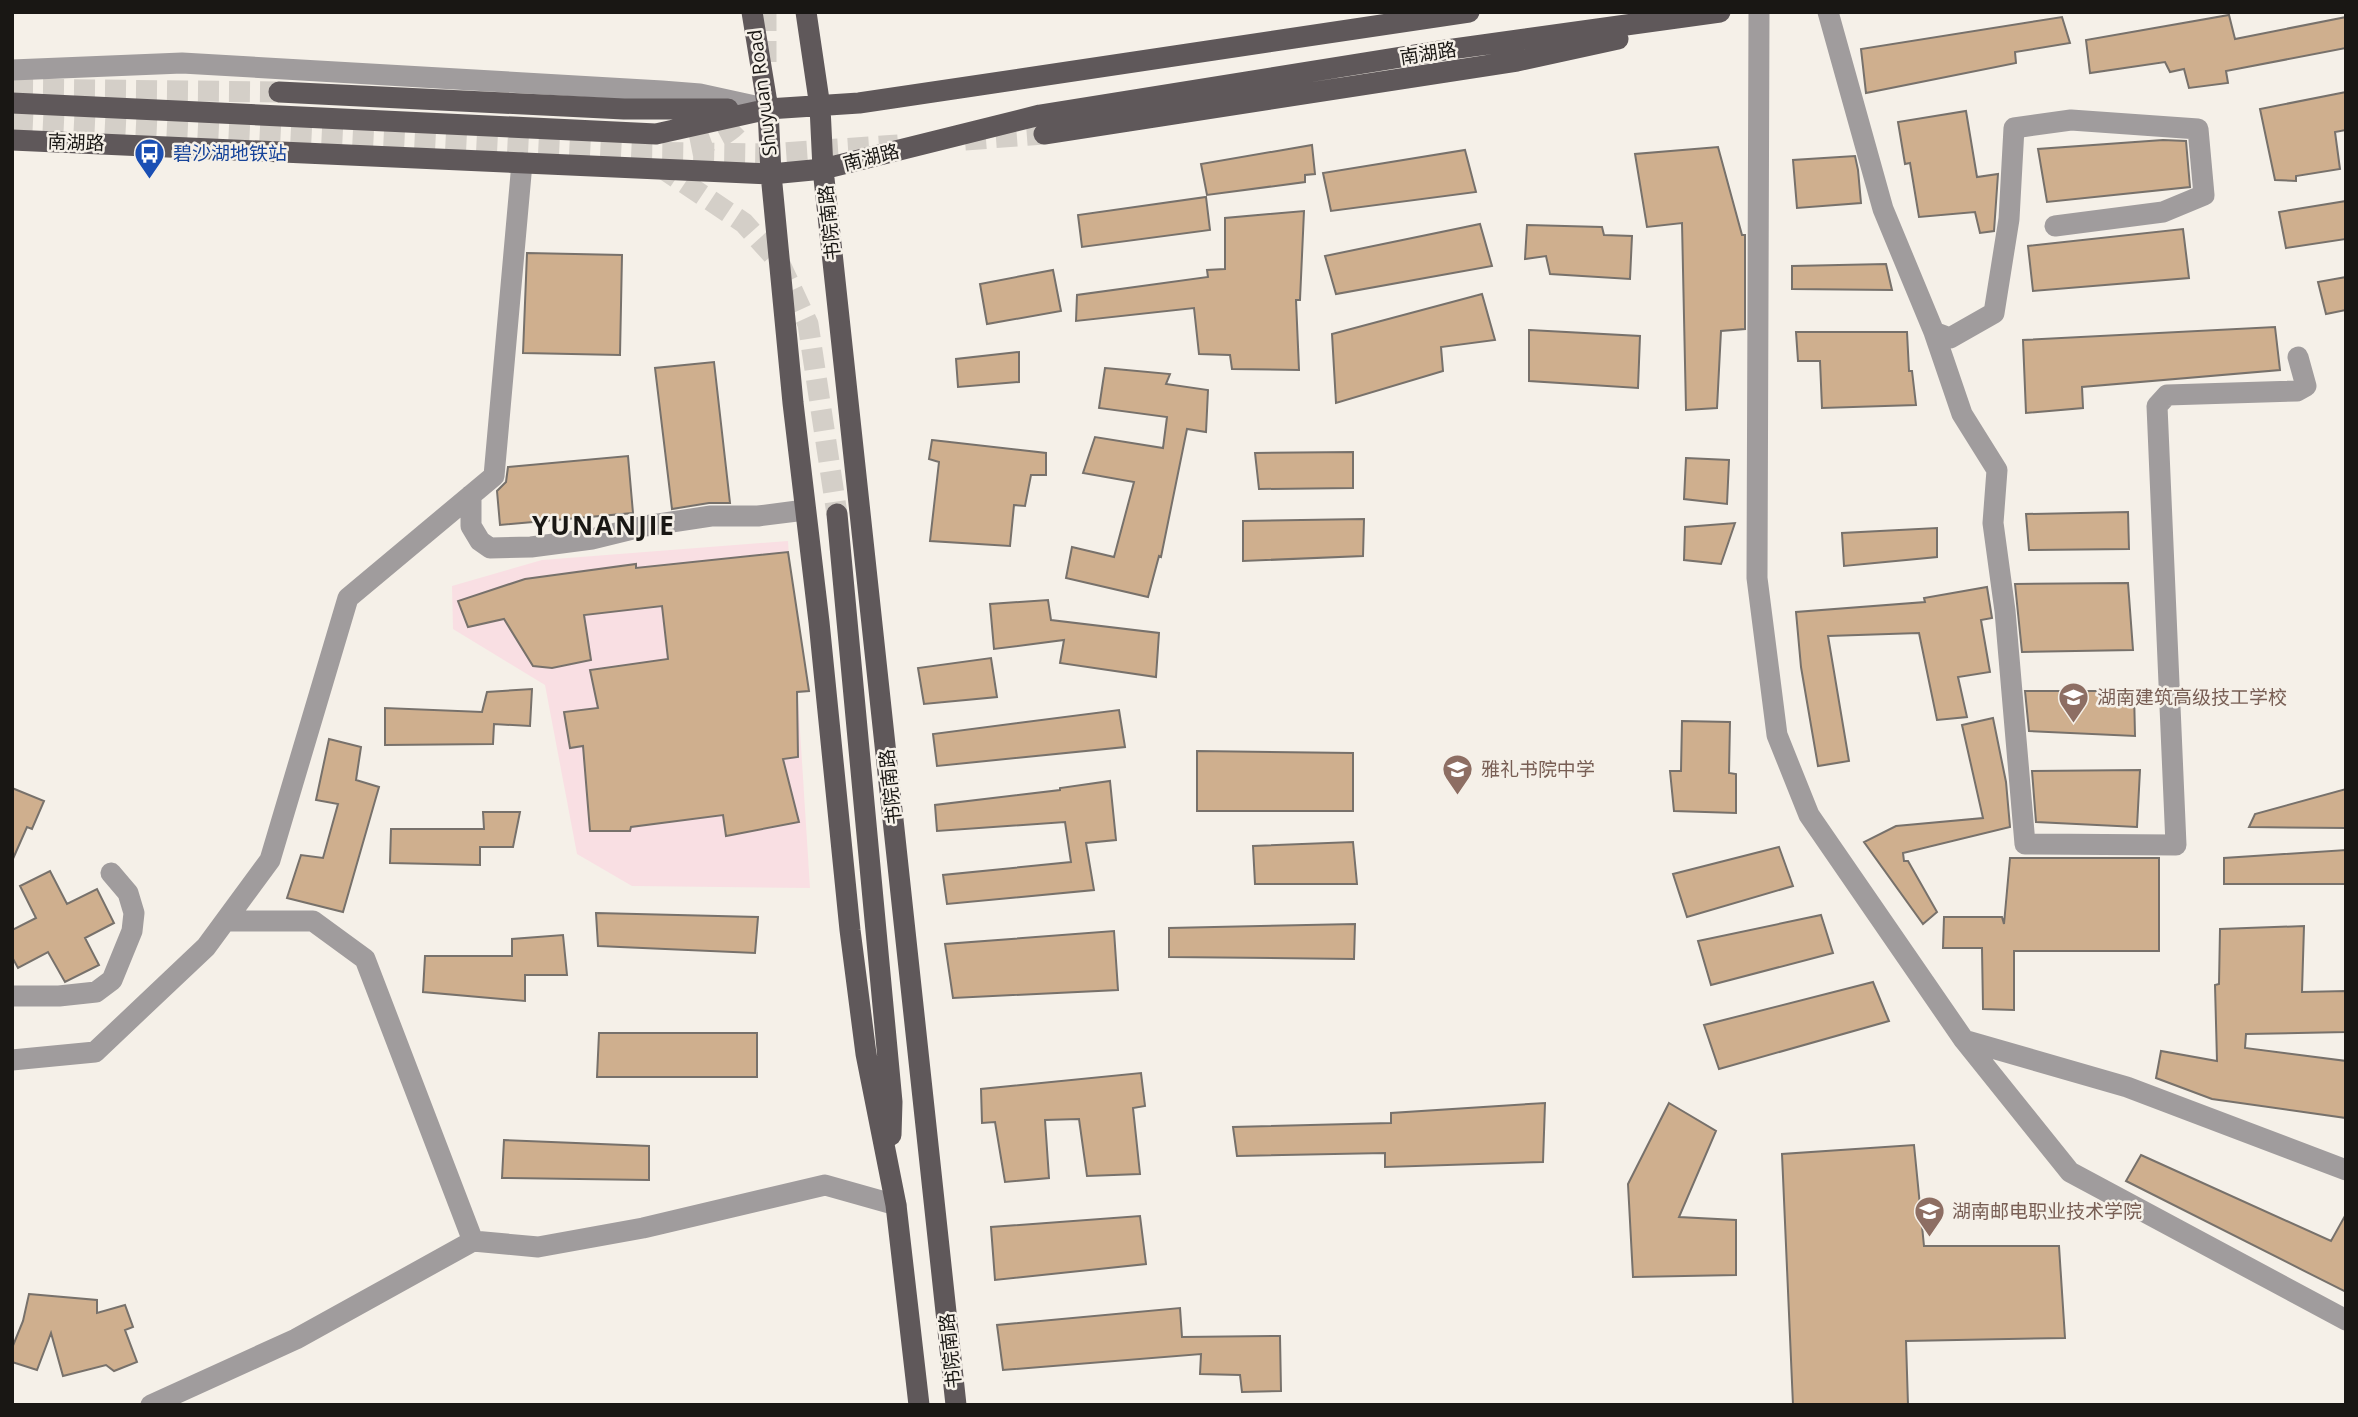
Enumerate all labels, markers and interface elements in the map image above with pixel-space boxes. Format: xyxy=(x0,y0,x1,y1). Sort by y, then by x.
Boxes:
street label: Shuyuan Road xyxy=(741,28,783,158)
street label: 南湖路 xyxy=(1398,36,1458,70)
street label: 南湖路 xyxy=(47,128,105,156)
bus stop icon: 碧沙湖地铁站 xyxy=(133,136,167,180)
street label: 南湖路 xyxy=(840,137,902,177)
place label: 碧沙湖地铁站 xyxy=(173,140,287,166)
street label: 书院南路 xyxy=(812,184,846,262)
district label: YUNANJIE xyxy=(532,507,676,543)
school or university icon: 湖南建筑高级技工学校 xyxy=(2057,680,2091,724)
place label: 湖南建筑高级技工学校 xyxy=(2097,684,2287,710)
street label: 书院南路 xyxy=(873,748,907,826)
school or university icon: 雅礼书院中学 xyxy=(1441,752,1475,796)
place label: 雅礼书院中学 xyxy=(1481,756,1595,782)
school or university icon: 湖南邮电职业技术学院 xyxy=(1912,1194,1946,1238)
place label: 湖南邮电职业技术学院 xyxy=(1952,1198,2142,1224)
street label: 书院南路 xyxy=(933,1312,967,1390)

